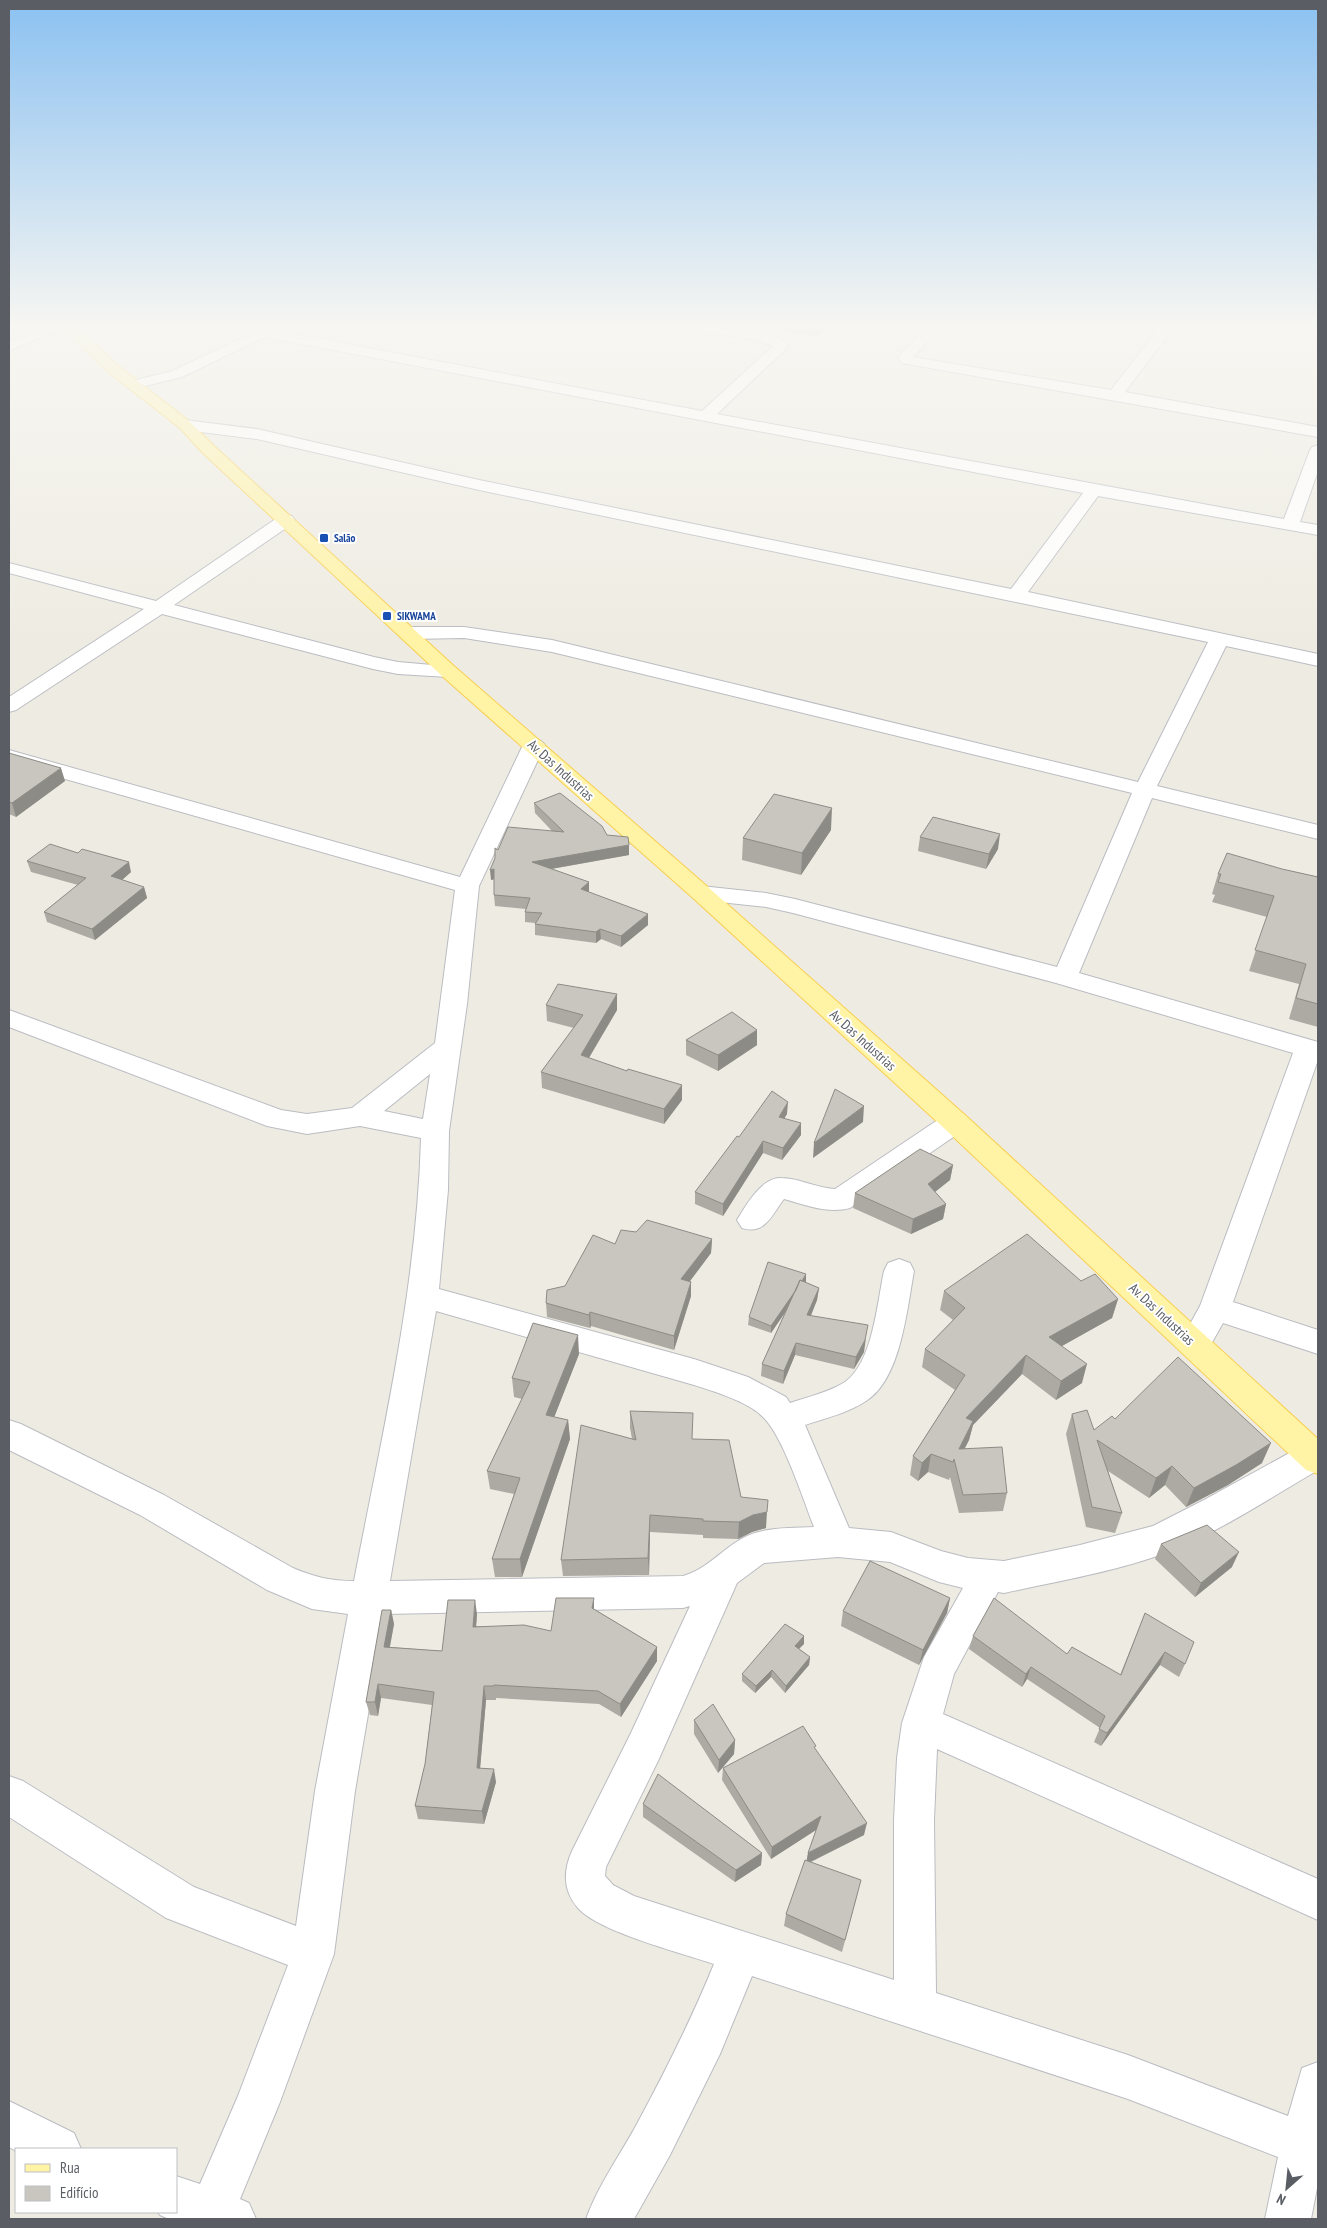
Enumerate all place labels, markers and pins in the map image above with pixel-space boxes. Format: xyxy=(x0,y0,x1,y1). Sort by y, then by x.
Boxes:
place label: Salão xyxy=(334,531,356,545)
marker: Salão xyxy=(318,532,330,544)
place label: SIKWAMA xyxy=(397,609,436,623)
marker: SIKWAMA xyxy=(381,610,393,622)

